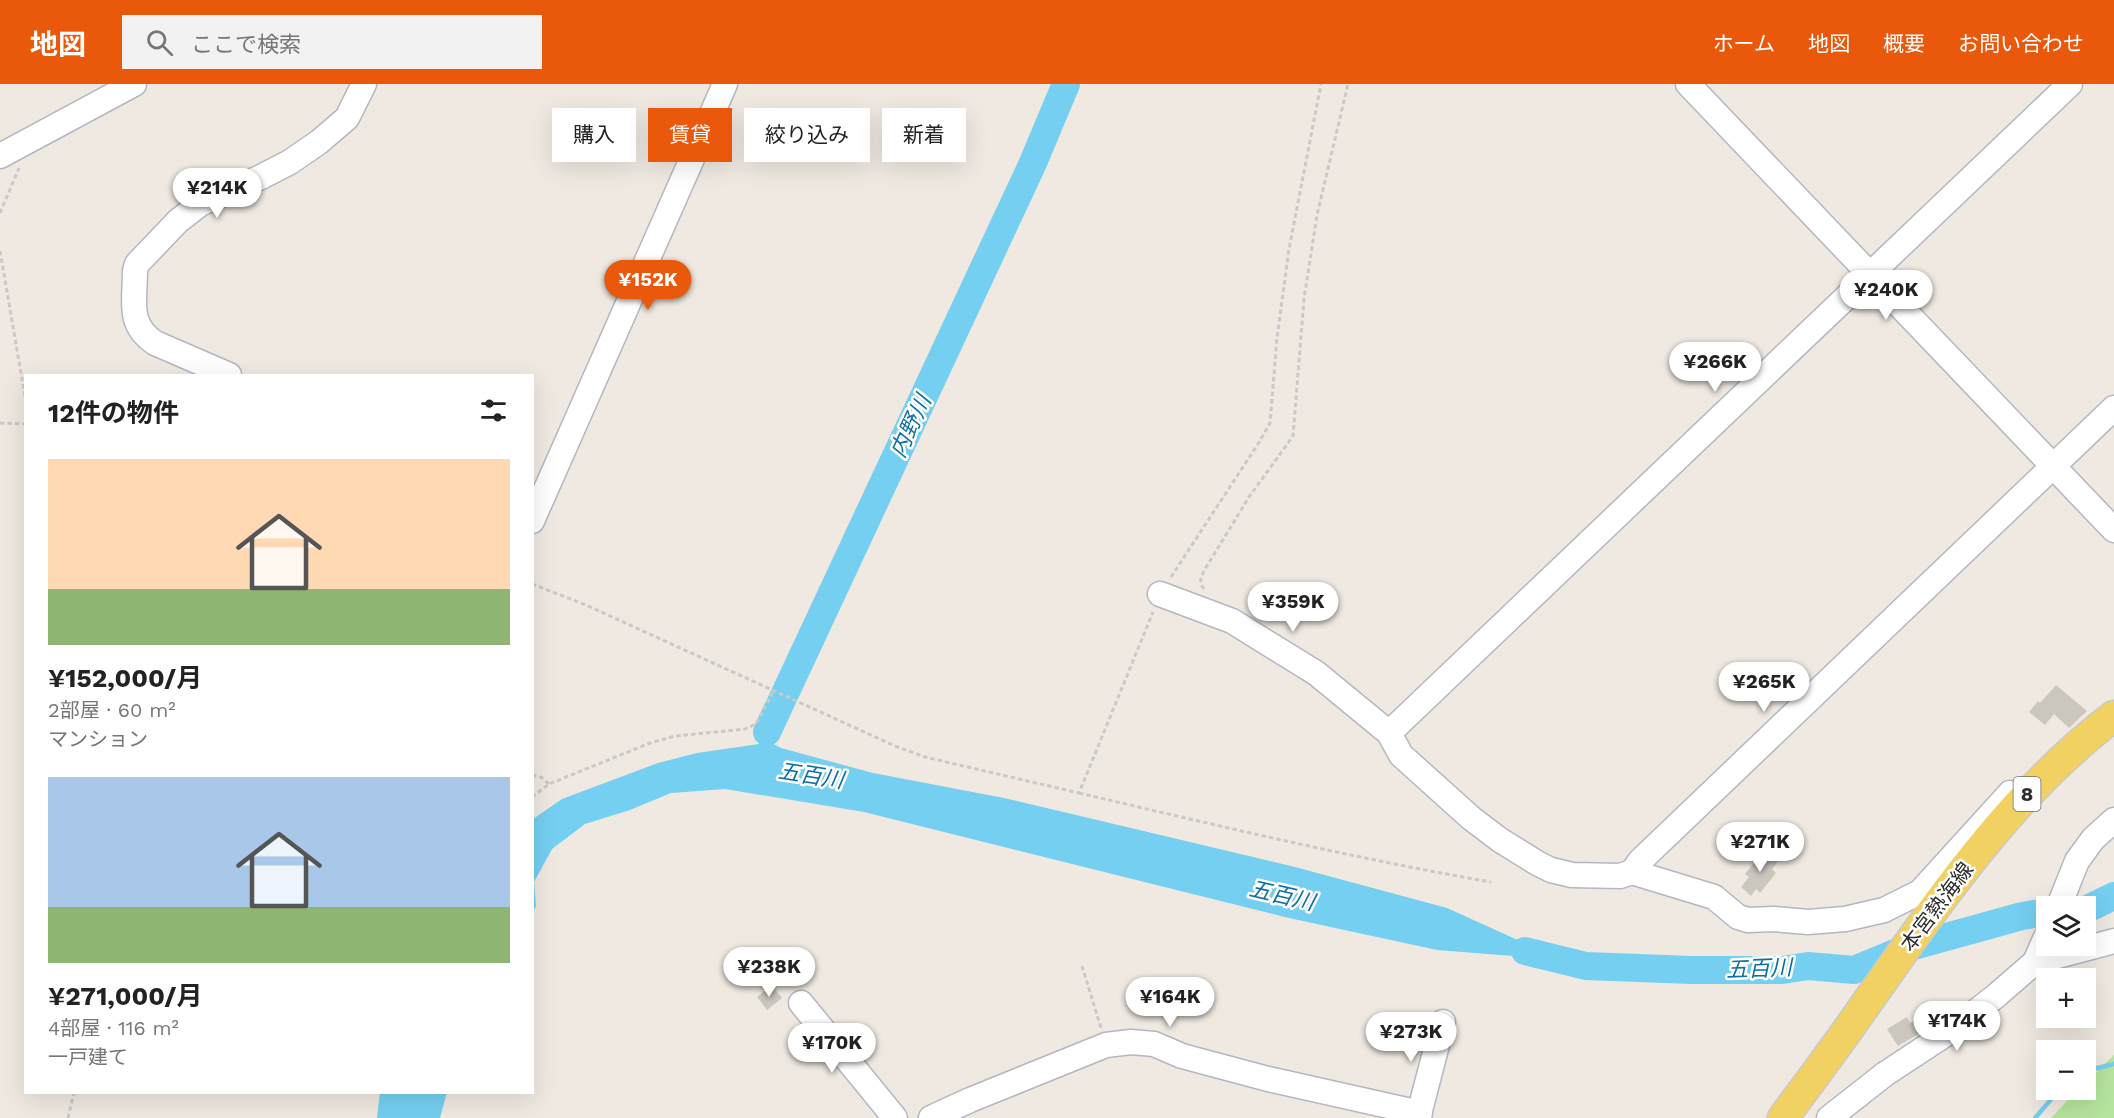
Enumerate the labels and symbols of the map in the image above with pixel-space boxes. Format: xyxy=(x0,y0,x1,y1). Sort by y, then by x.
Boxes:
pin: ¥214K xyxy=(175,168,259,219)
pin: ¥152K xyxy=(606,260,690,311)
pin: ¥240K xyxy=(1844,270,1928,321)
pin: ¥266K xyxy=(1673,342,1757,393)
water label: 内野川 xyxy=(885,389,937,461)
pin: ¥359K xyxy=(1251,582,1335,633)
pin: ¥265K xyxy=(1722,662,1806,713)
water label: 五百川 xyxy=(776,758,847,793)
road number: 8 xyxy=(2014,777,2040,811)
pin: ¥271K xyxy=(1718,822,1802,873)
street label: 本宮熱海線 xyxy=(1895,857,1978,956)
water label: 五百川 xyxy=(1247,876,1319,916)
pin: ¥238K xyxy=(727,947,811,998)
water label: 五百川 xyxy=(1726,955,1794,982)
pin: ¥164K xyxy=(1128,977,1212,1028)
pin: ¥174K xyxy=(1915,1001,1999,1052)
pin: ¥273K xyxy=(1369,1012,1453,1063)
pin: ¥170K xyxy=(790,1023,874,1074)

